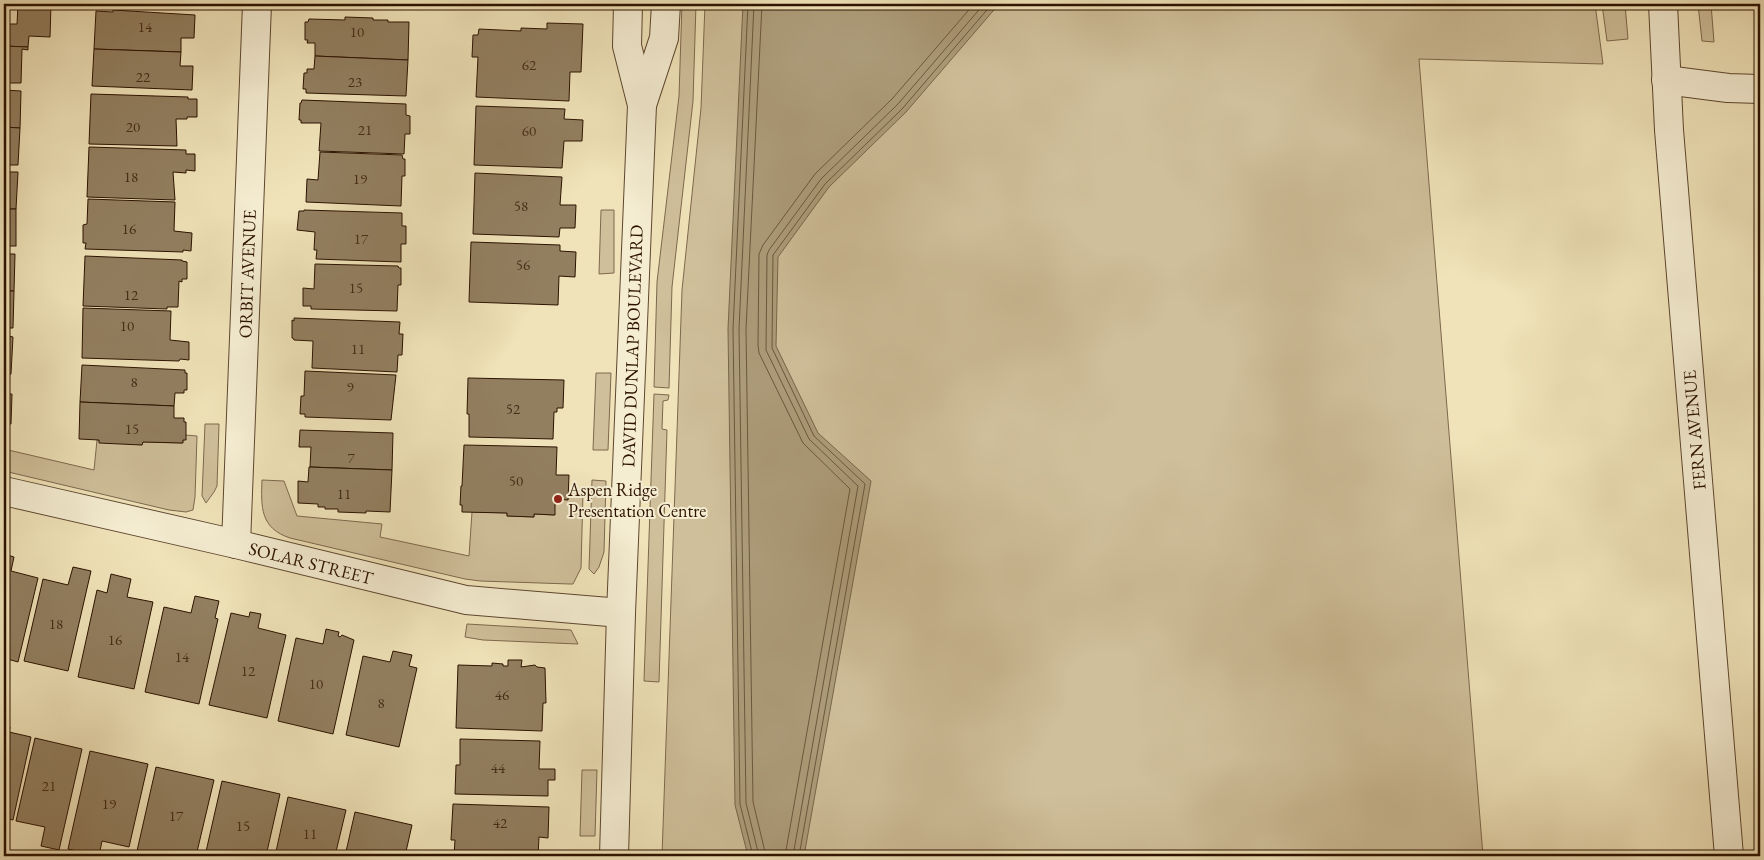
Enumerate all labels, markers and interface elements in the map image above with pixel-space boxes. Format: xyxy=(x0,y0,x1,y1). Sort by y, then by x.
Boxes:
house number: 14 xyxy=(138,17,153,36)
house number: 10 xyxy=(350,22,364,41)
house number: 62 xyxy=(522,55,537,74)
house number: 22 xyxy=(136,67,151,86)
house number: 23 xyxy=(348,72,362,91)
house number: 20 xyxy=(126,117,140,136)
house number: 21 xyxy=(358,120,372,139)
house number: 60 xyxy=(522,121,536,140)
house number: 18 xyxy=(124,167,138,186)
house number: 19 xyxy=(353,169,367,188)
house number: 58 xyxy=(514,196,528,215)
street label: ORBIT AVENUE xyxy=(233,209,261,339)
house number: 16 xyxy=(122,219,136,238)
street label: DAVID DUNLAP BOULEVARD xyxy=(616,224,648,468)
house number: 17 xyxy=(354,229,369,248)
house number: 56 xyxy=(516,255,530,274)
house number: 15 xyxy=(349,278,363,297)
house number: 12 xyxy=(124,285,139,304)
house number: 10 xyxy=(120,316,134,335)
house number: 11 xyxy=(351,339,365,358)
street label: FERN AVENUE xyxy=(1677,369,1711,491)
house number: 8 xyxy=(130,372,138,391)
house number: 9 xyxy=(346,377,354,396)
house number: 52 xyxy=(506,399,521,418)
house number: 15 xyxy=(125,419,139,438)
house number: 7 xyxy=(347,448,355,467)
house number: 50 xyxy=(509,471,523,490)
place label: Aspen Ridge Presentation Centre xyxy=(567,478,706,522)
house number: 11 xyxy=(337,484,351,503)
marker: Aspen Ridge Presentation Centre xyxy=(552,493,564,505)
street label: SOLAR STREET xyxy=(247,536,376,590)
house number: 18 xyxy=(49,614,63,633)
house number: 16 xyxy=(108,630,122,649)
house number: 14 xyxy=(175,647,190,666)
house number: 12 xyxy=(241,661,256,680)
house number: 10 xyxy=(309,674,323,693)
house number: 46 xyxy=(495,685,509,704)
house number: 8 xyxy=(377,693,385,712)
house number: 44 xyxy=(491,758,506,777)
house number: 21 xyxy=(42,776,56,795)
house number: 19 xyxy=(102,794,116,813)
house number: 17 xyxy=(169,806,184,825)
house number: 42 xyxy=(493,813,508,832)
house number: 15 xyxy=(236,816,250,835)
house number: 11 xyxy=(303,824,317,843)

